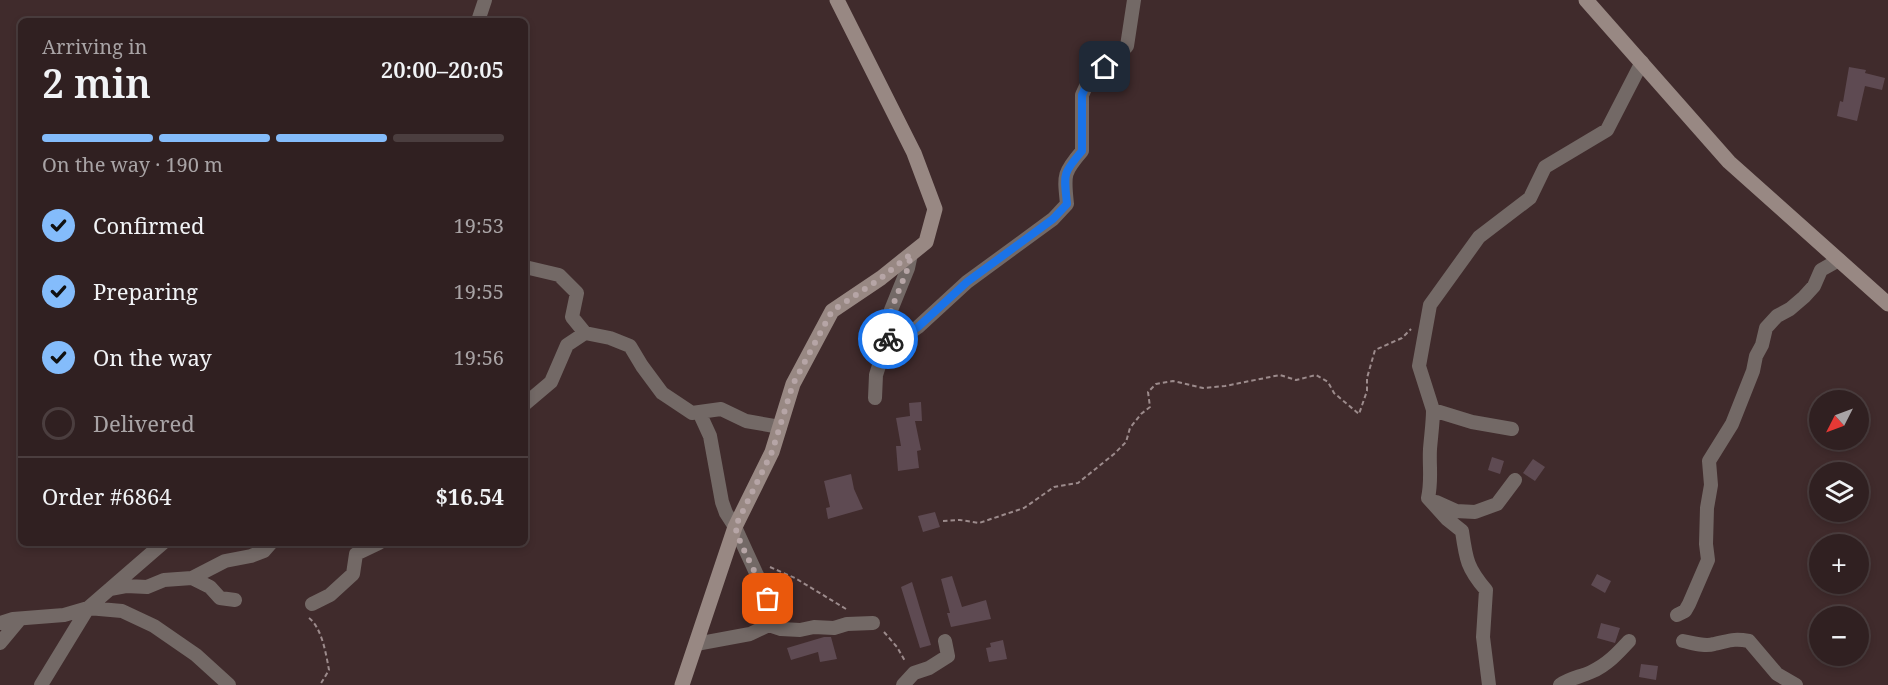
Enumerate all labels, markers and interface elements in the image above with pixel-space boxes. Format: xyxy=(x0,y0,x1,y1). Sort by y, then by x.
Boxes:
text: Arriving in xyxy=(42,33,147,60)
pin xyxy=(1079,41,1130,92)
icon: home xyxy=(1088,50,1121,83)
text: 20:00–20:05 xyxy=(381,54,504,84)
text: 2 min xyxy=(42,56,151,109)
text: On the way · 190 m xyxy=(42,151,223,178)
icon: check xyxy=(42,209,75,242)
text: Confirmed xyxy=(93,210,204,240)
text: 19:53 xyxy=(454,212,504,239)
icon: check xyxy=(42,275,75,308)
text: Preparing xyxy=(93,276,198,306)
text: 19:55 xyxy=(454,278,504,305)
courier xyxy=(858,309,918,369)
icon: bike xyxy=(872,323,905,356)
icon: check xyxy=(42,341,75,374)
text: On the way xyxy=(93,342,212,372)
text: 19:56 xyxy=(454,344,504,371)
north arrow xyxy=(1809,390,1869,450)
map controls xyxy=(1809,390,1869,666)
text: Delivered xyxy=(93,408,195,438)
button: layers xyxy=(1809,462,1869,522)
text: Order #6864 xyxy=(42,481,172,511)
text: $16.54 xyxy=(435,481,504,511)
button: + xyxy=(1809,534,1869,594)
pin xyxy=(742,573,793,624)
icon: bag xyxy=(751,582,784,615)
button: − xyxy=(1809,606,1869,666)

